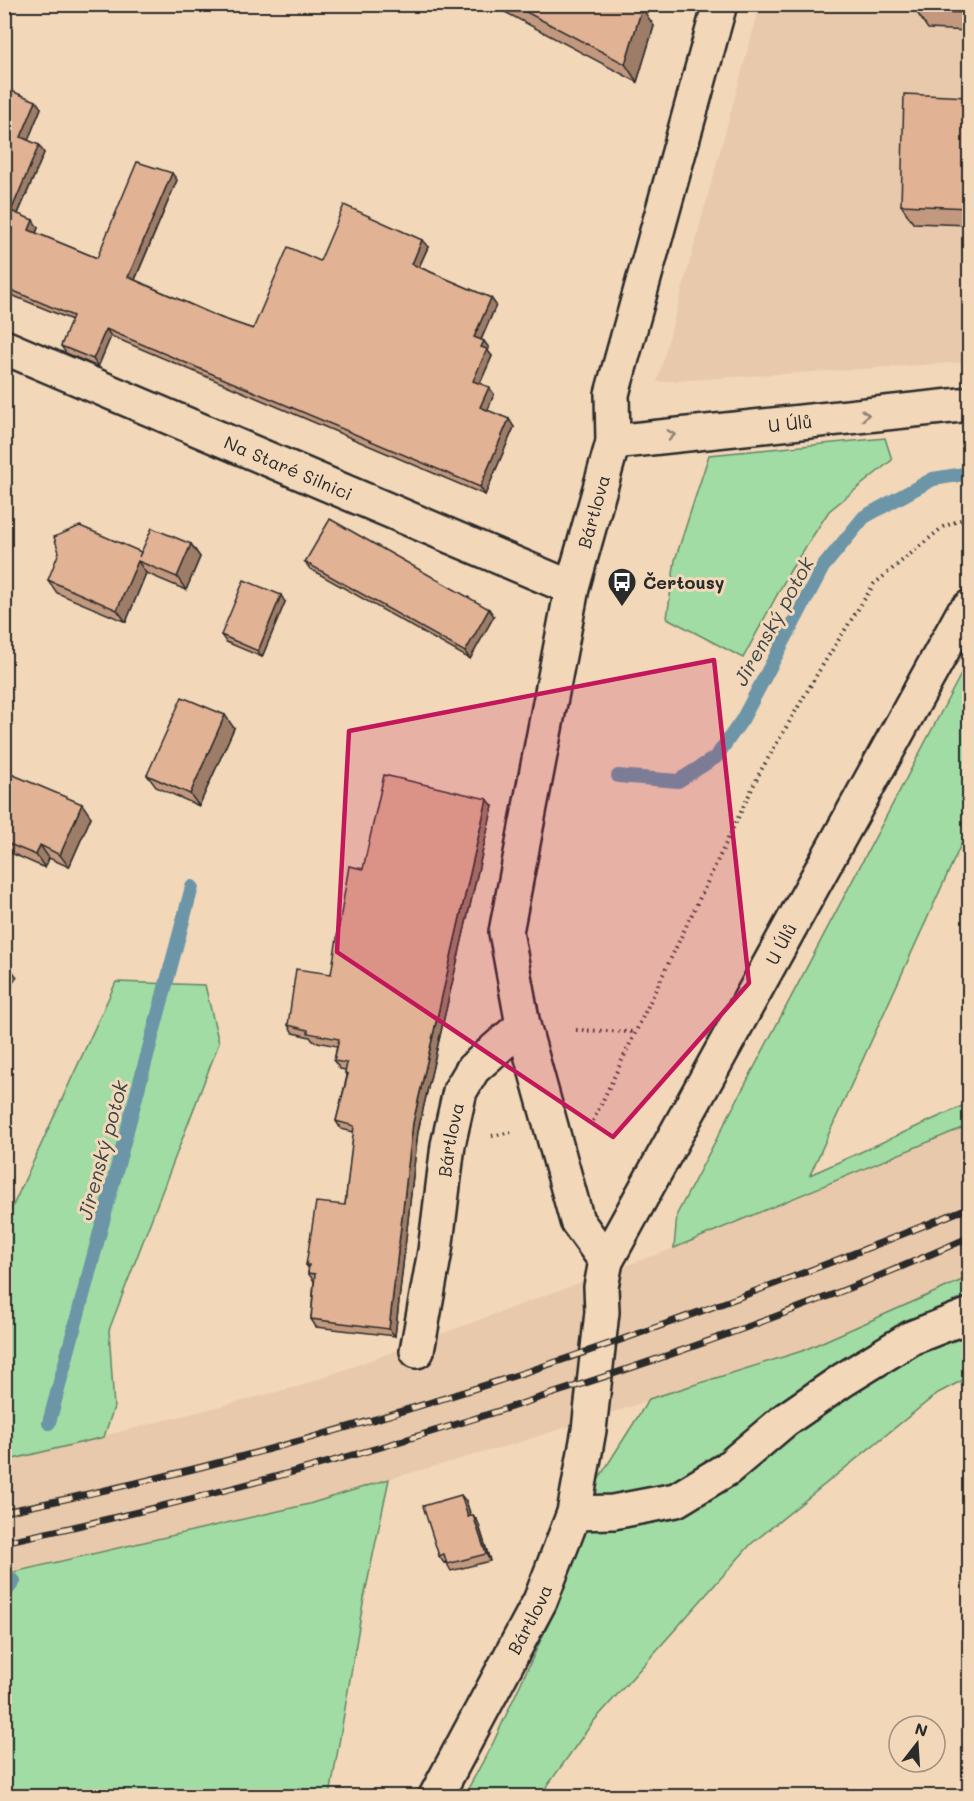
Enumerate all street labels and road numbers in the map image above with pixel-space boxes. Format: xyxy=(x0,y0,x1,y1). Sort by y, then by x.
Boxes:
street label: U Úlů xyxy=(767,409,813,437)
street label: Na Staré Silnici xyxy=(221,430,356,506)
street label: Bártlova xyxy=(572,472,615,551)
street label: U Úlů xyxy=(760,919,802,969)
street label: Bártlova xyxy=(432,1100,469,1178)
street label: Bártlova xyxy=(502,1581,557,1658)

